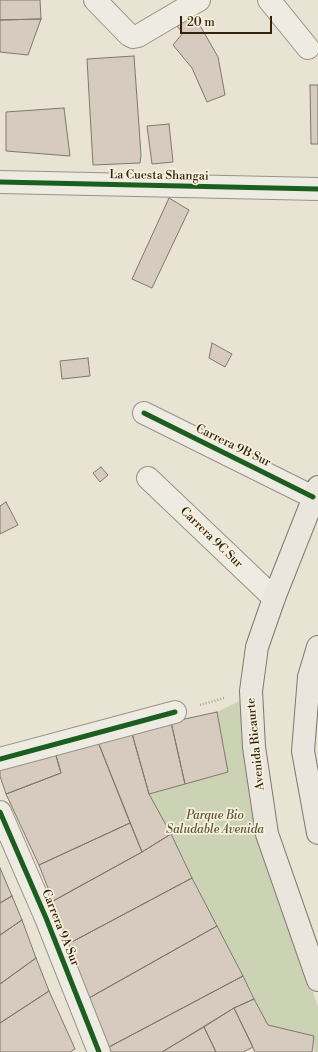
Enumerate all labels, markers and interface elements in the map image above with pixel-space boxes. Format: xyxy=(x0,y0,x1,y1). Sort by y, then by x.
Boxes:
scale bar xyxy=(182,8,274,34)
text: 20 m xyxy=(187,15,215,30)
street label: La Cuesta Shangai xyxy=(109,168,209,184)
street label: Carrera 9B Sur xyxy=(193,422,273,470)
street label: Carrera 9C Sur xyxy=(177,505,245,571)
street label: Avenida Ricaurte xyxy=(244,697,268,791)
park label: Parque Bio Saludable Avenida xyxy=(166,809,264,837)
street label: Carrera 9A Sur xyxy=(38,888,82,968)

